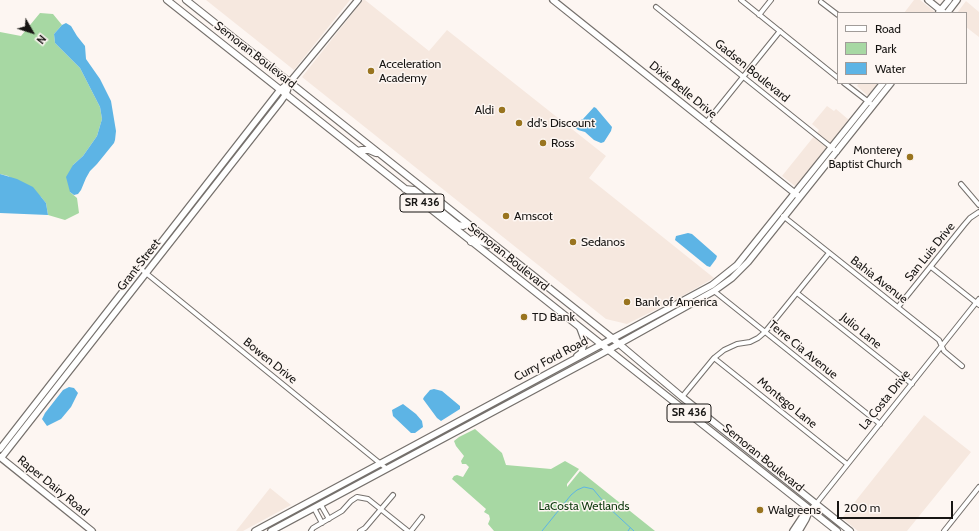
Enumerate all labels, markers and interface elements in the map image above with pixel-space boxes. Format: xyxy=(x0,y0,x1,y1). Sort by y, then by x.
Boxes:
north arrow xyxy=(12,12,52,52)
legend xyxy=(837,12,967,84)
street label: Semoran Boulevard xyxy=(211,19,299,91)
text: Road xyxy=(875,21,901,36)
text: N xyxy=(33,32,49,47)
street label: Gadsen Boulevard xyxy=(712,37,792,105)
text: Park xyxy=(875,41,897,56)
place label: Acceleration Academy xyxy=(379,57,441,85)
street label: Dixie Belle Drive xyxy=(646,58,720,122)
text: Water xyxy=(875,61,905,76)
marker: Acceleration Academy xyxy=(366,66,376,76)
place label: Aldi xyxy=(475,103,494,117)
marker: Aldi xyxy=(497,105,507,115)
place label: dd's Discount xyxy=(527,116,595,130)
marker: dd's Discount xyxy=(514,118,524,128)
place label: Ross xyxy=(551,136,575,150)
marker: Ross xyxy=(538,138,548,148)
place label: Monterey Baptist Church xyxy=(828,143,902,171)
marker: Monterey Baptist Church xyxy=(905,152,915,162)
road number: SR 436 xyxy=(400,194,444,212)
place label: Amscot xyxy=(514,209,553,223)
marker: Amscot xyxy=(501,211,511,221)
street label: Semoran Boulevard xyxy=(465,220,551,294)
street label: San Luis Drive xyxy=(902,220,958,284)
place label: Sedanos xyxy=(581,235,625,249)
street label: Grant Street xyxy=(114,236,164,294)
marker: Sedanos xyxy=(568,237,578,247)
street label: Bahia Avenue xyxy=(848,253,910,307)
place label: Bank of America xyxy=(635,295,718,309)
marker: Bank of America xyxy=(622,297,632,307)
place label: TD Bank xyxy=(532,310,575,324)
street label: Julio Lane xyxy=(838,310,884,352)
marker: TD Bank xyxy=(519,312,529,322)
street label: Terre Cia Avenue xyxy=(766,318,840,382)
street label: Curry Ford Road xyxy=(512,334,590,384)
street label: Bowen Drive xyxy=(240,335,300,387)
street label: La Costa Drive xyxy=(857,367,913,433)
street label: Montego Lane xyxy=(754,374,820,432)
road number: SR 436 xyxy=(667,404,711,422)
street label: Semoran Boulevard xyxy=(720,421,806,495)
street label: Raper Dairy Road xyxy=(14,453,92,519)
scale bar xyxy=(839,493,955,519)
park label: LaCosta Wetlands xyxy=(539,499,629,513)
text: 200 m xyxy=(844,500,880,515)
place label: Walgreens xyxy=(768,503,821,517)
marker: Walgreens xyxy=(755,505,765,515)

